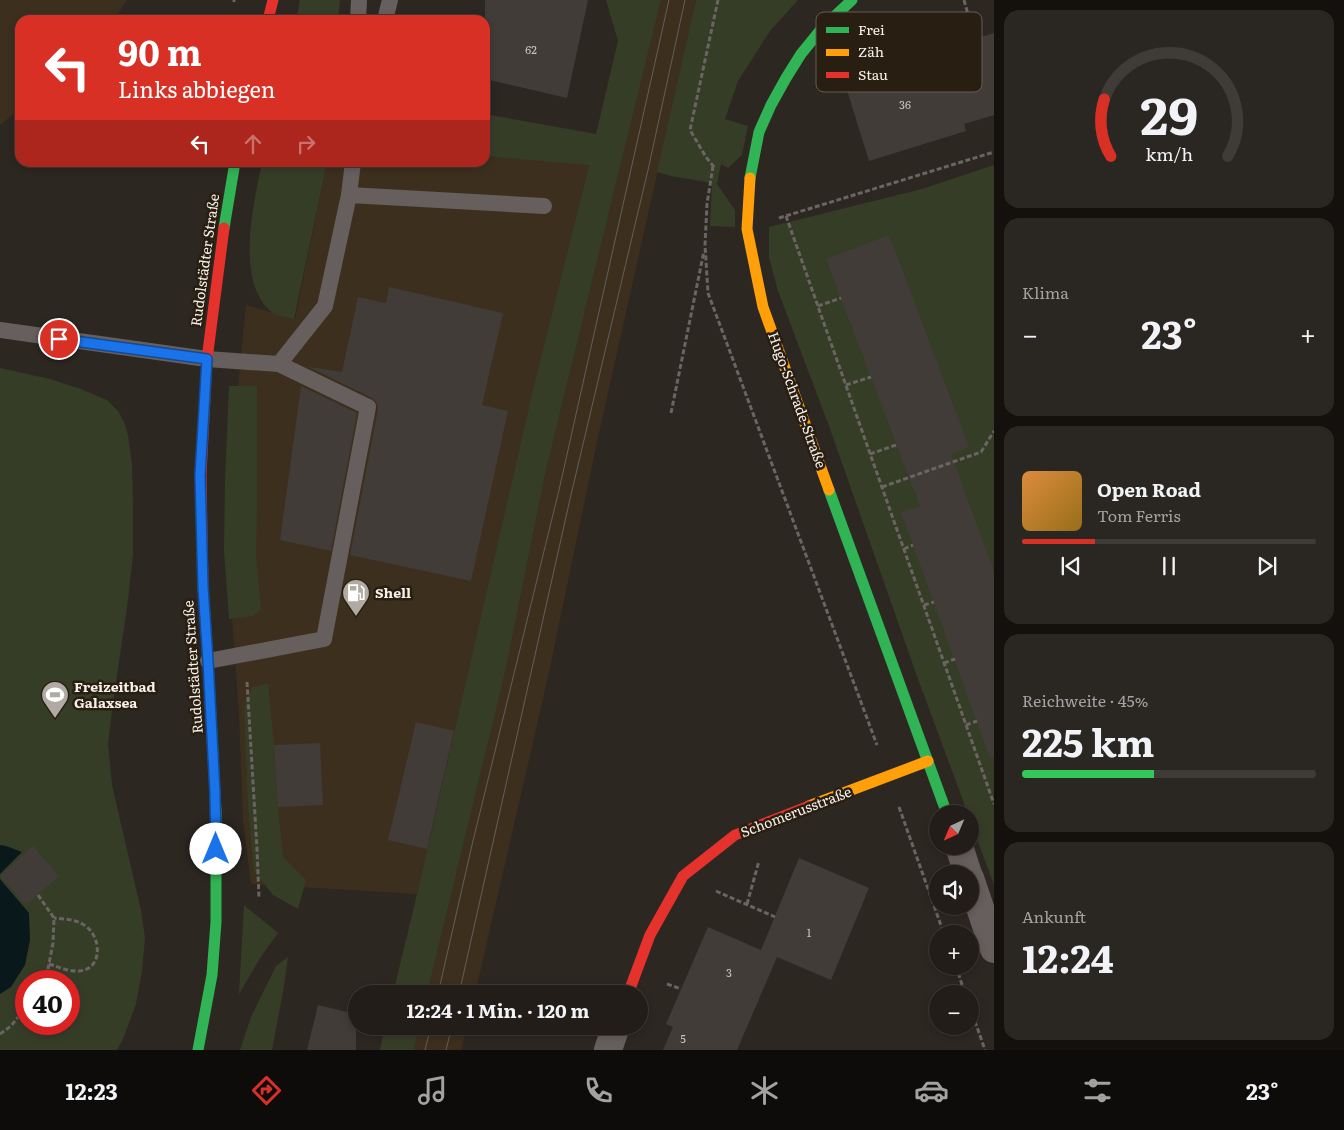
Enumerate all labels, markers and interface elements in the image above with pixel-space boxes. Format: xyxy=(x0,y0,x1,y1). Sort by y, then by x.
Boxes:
legend xyxy=(816,12,982,92)
text: Frei xyxy=(858,19,885,39)
text: 90 m xyxy=(118,25,202,77)
icon: left xyxy=(35,35,100,100)
house number: 62 xyxy=(525,41,537,57)
text: Zäh xyxy=(858,41,884,61)
text: Stau xyxy=(858,64,888,84)
text: Links abbiegen xyxy=(118,72,275,105)
text: 29 xyxy=(1140,74,1198,151)
house number: 36 xyxy=(899,96,911,112)
icon: left xyxy=(186,130,214,158)
icon: ahead xyxy=(239,130,267,158)
icon: right xyxy=(292,130,320,158)
text: km/h xyxy=(1145,140,1193,167)
street label: Rudolstädter Straße xyxy=(185,192,223,327)
text: Klima xyxy=(1022,280,1069,304)
text: 23° xyxy=(1141,304,1197,361)
text: − xyxy=(1022,312,1038,354)
text: + xyxy=(1300,312,1316,354)
pin xyxy=(38,318,80,360)
icon: arrive xyxy=(45,325,73,353)
street label: Hugo-Schrade-Straße xyxy=(764,329,832,471)
text: Open Road xyxy=(1097,475,1201,503)
text: Tom Ferris xyxy=(1097,503,1181,527)
icon: previous xyxy=(1057,552,1085,580)
icon: pause xyxy=(1155,552,1183,580)
icon: next xyxy=(1253,552,1281,580)
fuel station icon: Shell xyxy=(341,578,371,617)
place label: Shell xyxy=(375,582,411,602)
street label: Rudolstädter Straße xyxy=(177,600,207,734)
place label: Freizeitbad Galaxsea xyxy=(74,676,156,712)
sports icon: Freizeitbad Galaxsea xyxy=(40,680,70,719)
text: Reichweite · 45% xyxy=(1022,688,1148,712)
text: 225 km xyxy=(1022,712,1154,769)
street label: Schomerusstraße xyxy=(737,781,854,841)
north arrow xyxy=(929,805,979,855)
map controls xyxy=(929,805,979,1035)
position arrow xyxy=(189,822,241,874)
button: sound xyxy=(929,865,979,915)
text: Ankunft xyxy=(1022,904,1086,928)
house number: 1 xyxy=(807,924,812,940)
button: + xyxy=(929,925,979,975)
text: 12:24 xyxy=(1022,928,1114,985)
house number: 3 xyxy=(726,964,732,980)
speed limit sign: 40 xyxy=(15,970,80,1035)
button: − xyxy=(929,985,979,1035)
text: 12:24 · 1 Min. · 120 m xyxy=(407,996,589,1024)
house number: 5 xyxy=(680,1030,686,1046)
icon: directions xyxy=(249,1073,284,1108)
icon: music xyxy=(415,1073,450,1108)
icon: phone xyxy=(581,1073,616,1108)
icon: climate xyxy=(747,1073,782,1108)
icon: car xyxy=(914,1073,949,1108)
icon: filters xyxy=(1080,1073,1115,1108)
text: 12:23 xyxy=(66,1074,118,1107)
text: 23° xyxy=(1246,1074,1278,1107)

